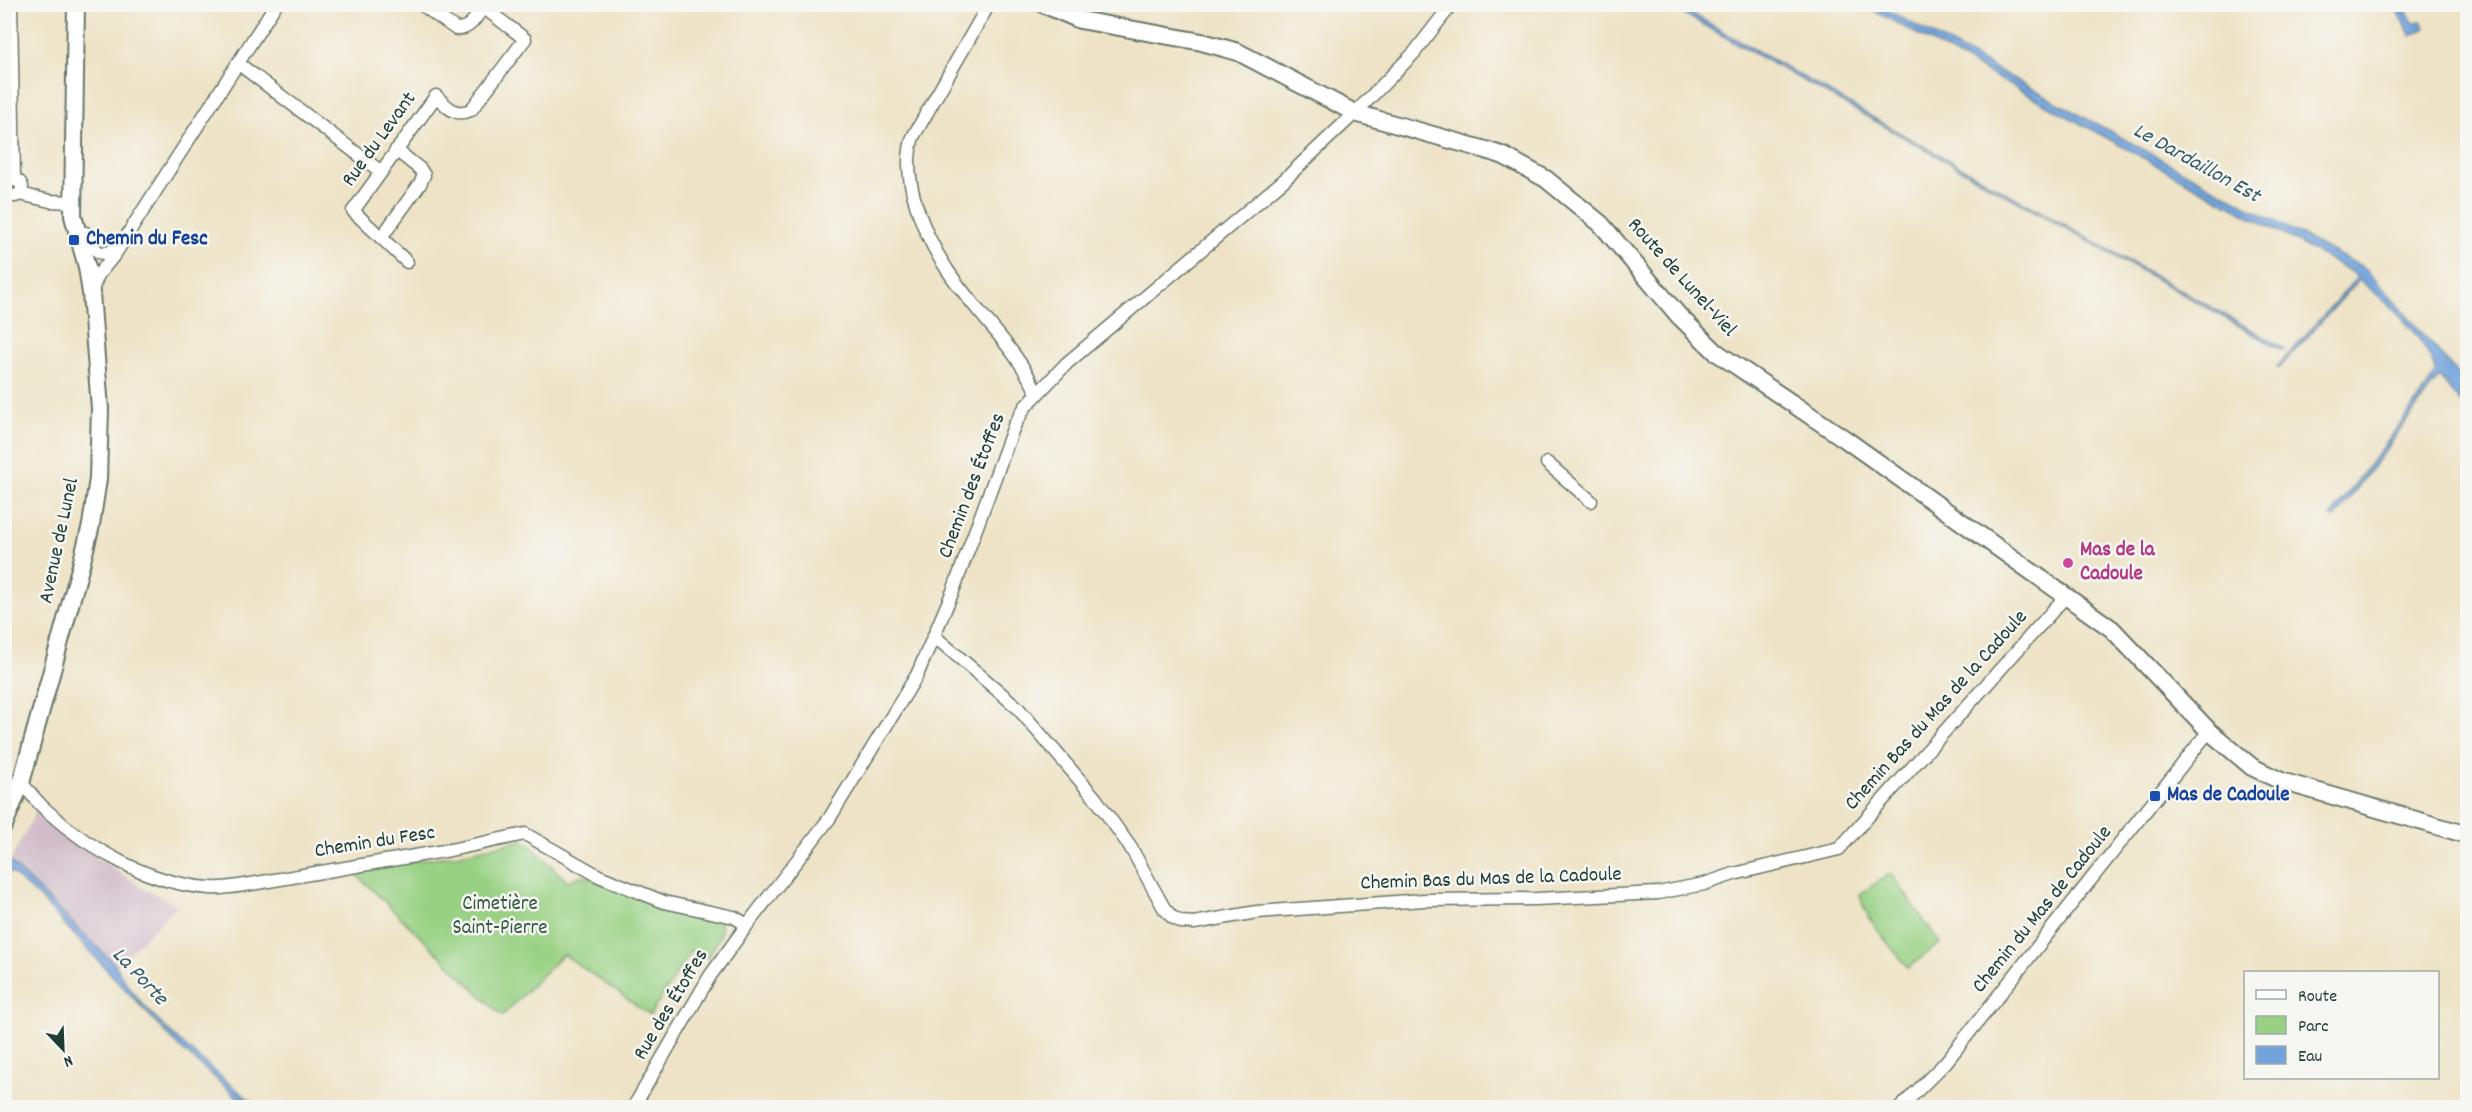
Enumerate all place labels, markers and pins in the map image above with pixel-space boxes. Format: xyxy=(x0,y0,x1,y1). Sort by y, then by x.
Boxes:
place label: Chemin du Fesc xyxy=(86,225,208,255)
marker: Chemin du Fesc xyxy=(67,233,81,247)
place label: Mas de la Cadoule xyxy=(2080,536,2156,590)
marker: Mas de la Cadoule xyxy=(2061,556,2075,570)
place label: Mas de Cadoule xyxy=(2167,781,2289,811)
marker: Mas de Cadoule xyxy=(2148,789,2162,803)

